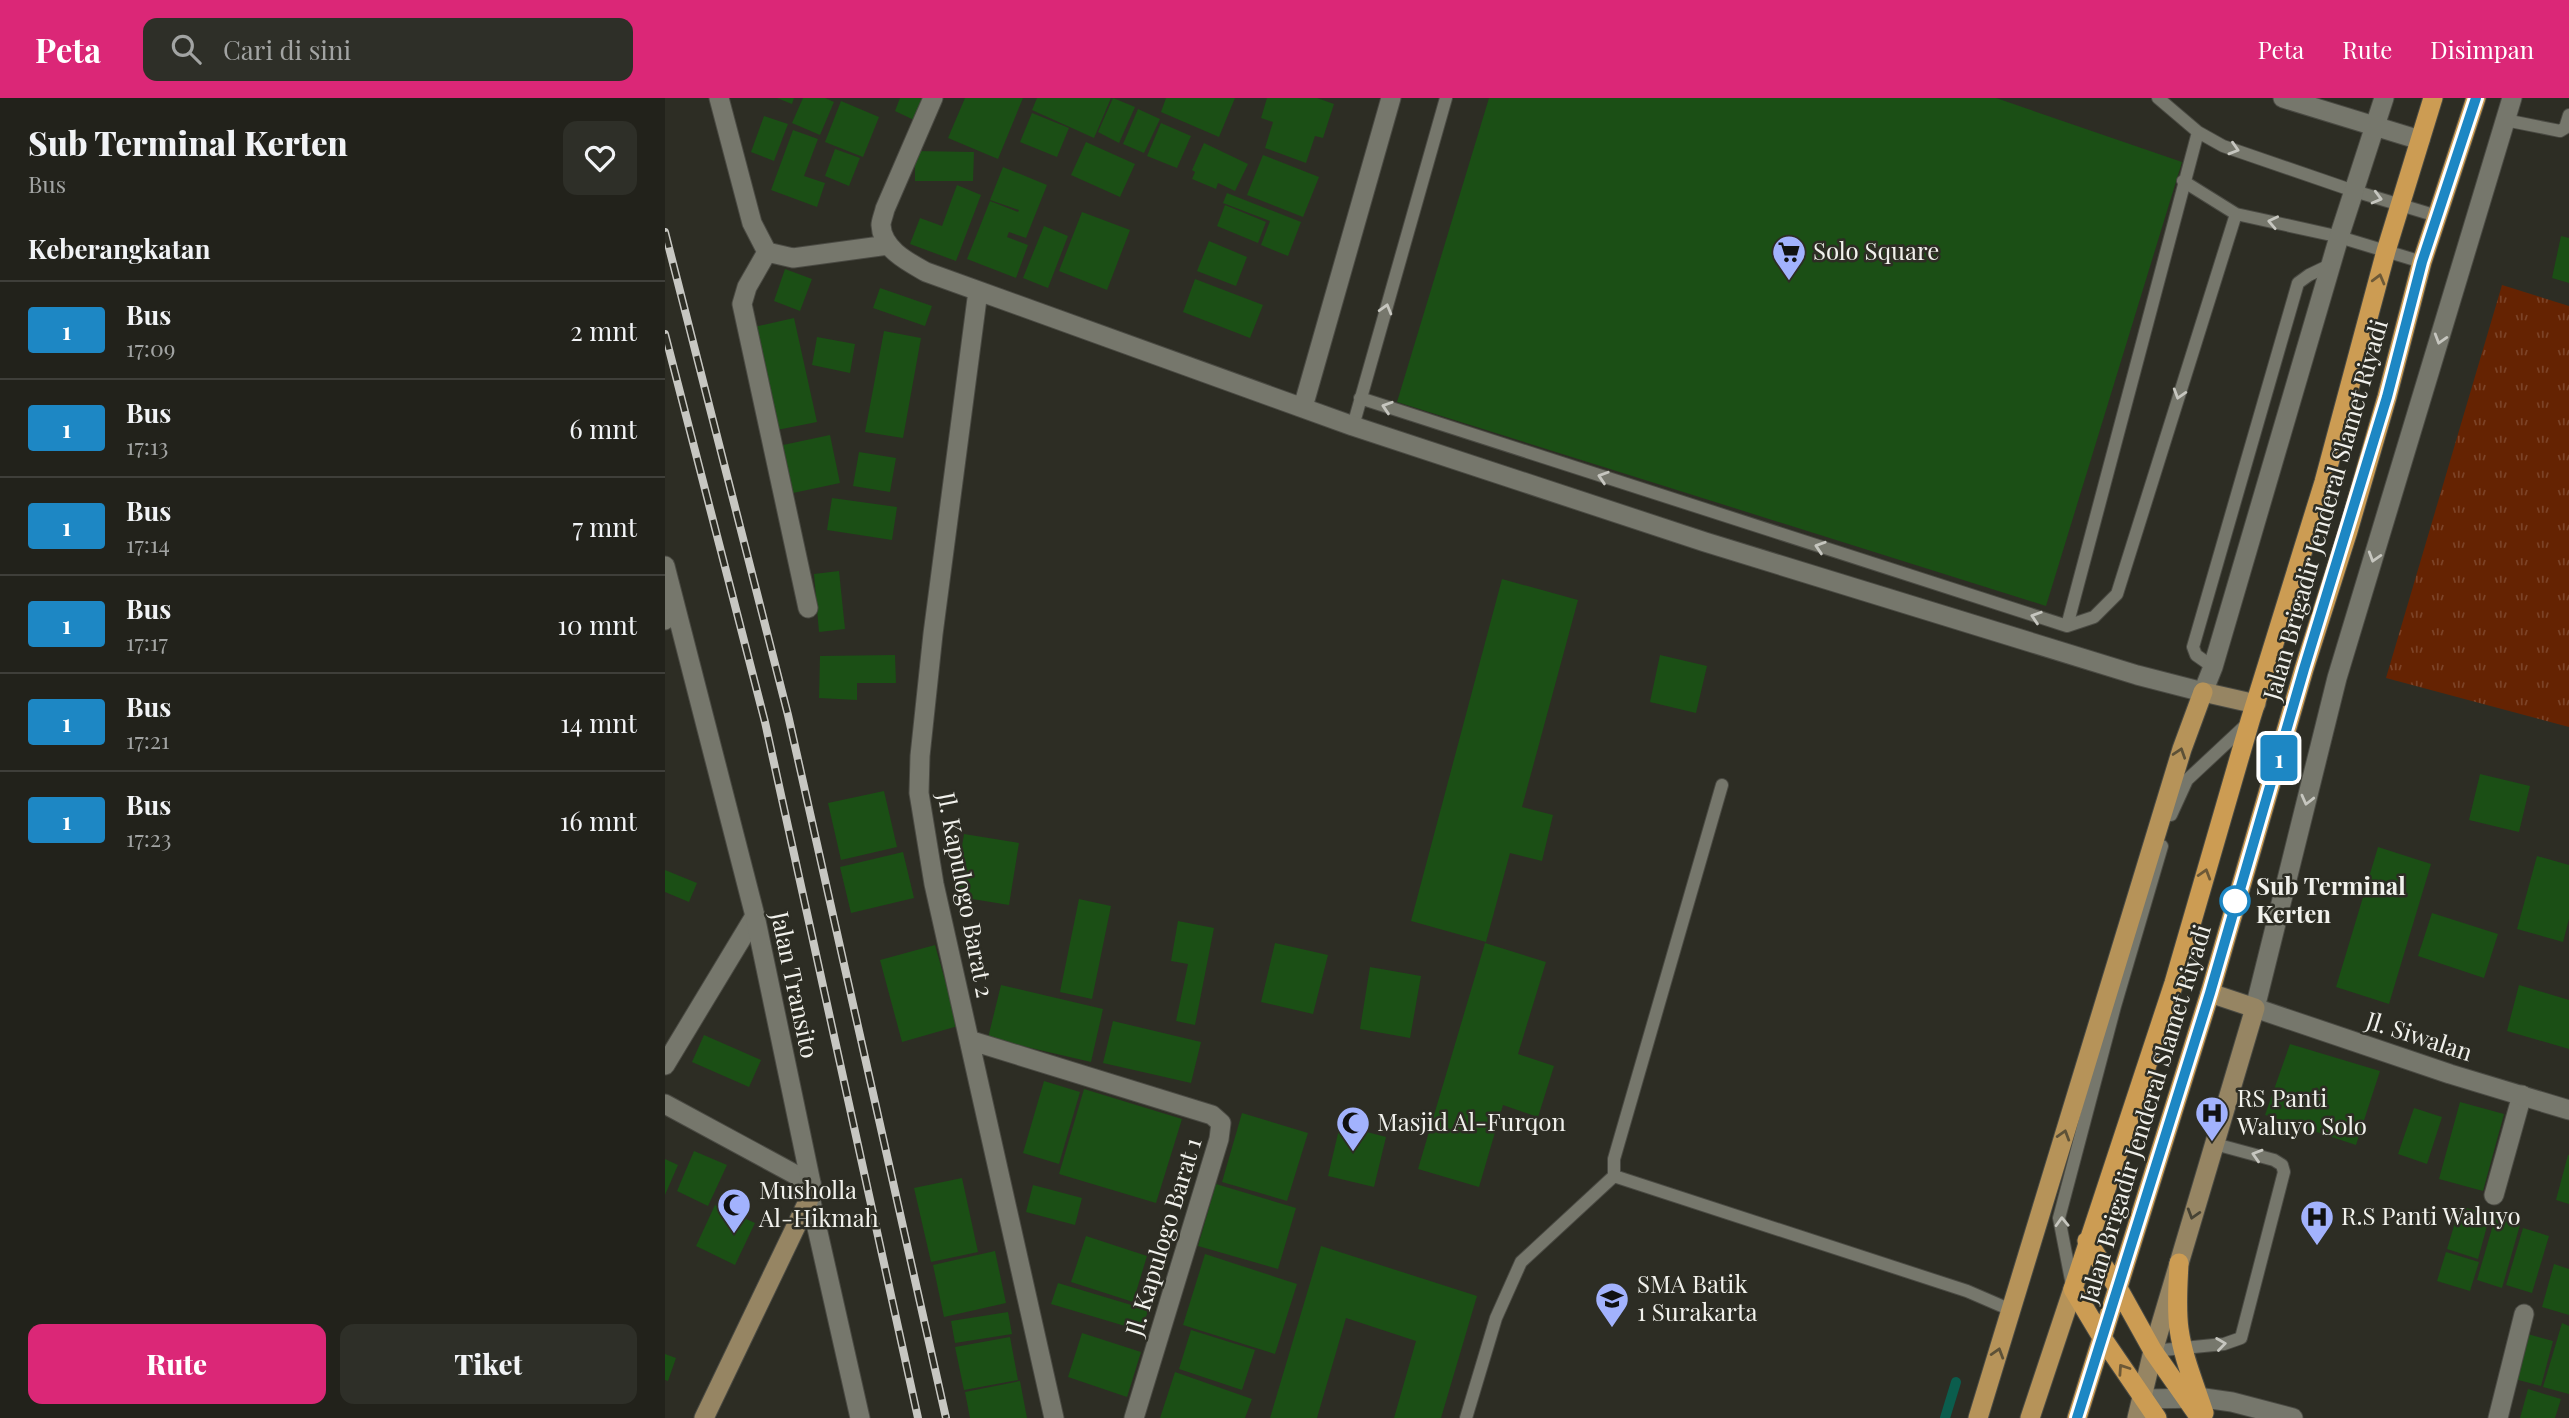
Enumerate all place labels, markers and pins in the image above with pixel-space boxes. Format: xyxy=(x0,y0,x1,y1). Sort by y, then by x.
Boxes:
supermarket icon: Solo Square xyxy=(1770,233,1808,282)
place label: Solo Square xyxy=(1813,234,1939,266)
place label: Sub Terminal Kerten xyxy=(2256,869,2406,929)
marker: Sub Terminal Kerten xyxy=(2220,886,2250,916)
place label: RS Panti Waluyo Solo xyxy=(2236,1081,2367,1141)
hospital icon: RS Panti Waluyo Solo xyxy=(2193,1094,2231,1143)
mosque icon: Masjid Al-Furqon xyxy=(1334,1104,1372,1153)
place label: Masjid Al-Furqon xyxy=(1377,1105,1566,1137)
place label: Musholla Al-Hikmah xyxy=(758,1173,879,1233)
mosque icon: Musholla Al-Hikmah xyxy=(715,1186,753,1235)
hospital icon: R.S Panti Waluyo xyxy=(2298,1198,2336,1247)
place label: R.S Panti Waluyo xyxy=(2341,1199,2521,1231)
place label: SMA Batik 1 Surakarta xyxy=(1637,1267,1757,1327)
school or university icon: SMA Batik 1 Surakarta xyxy=(1593,1280,1631,1329)

